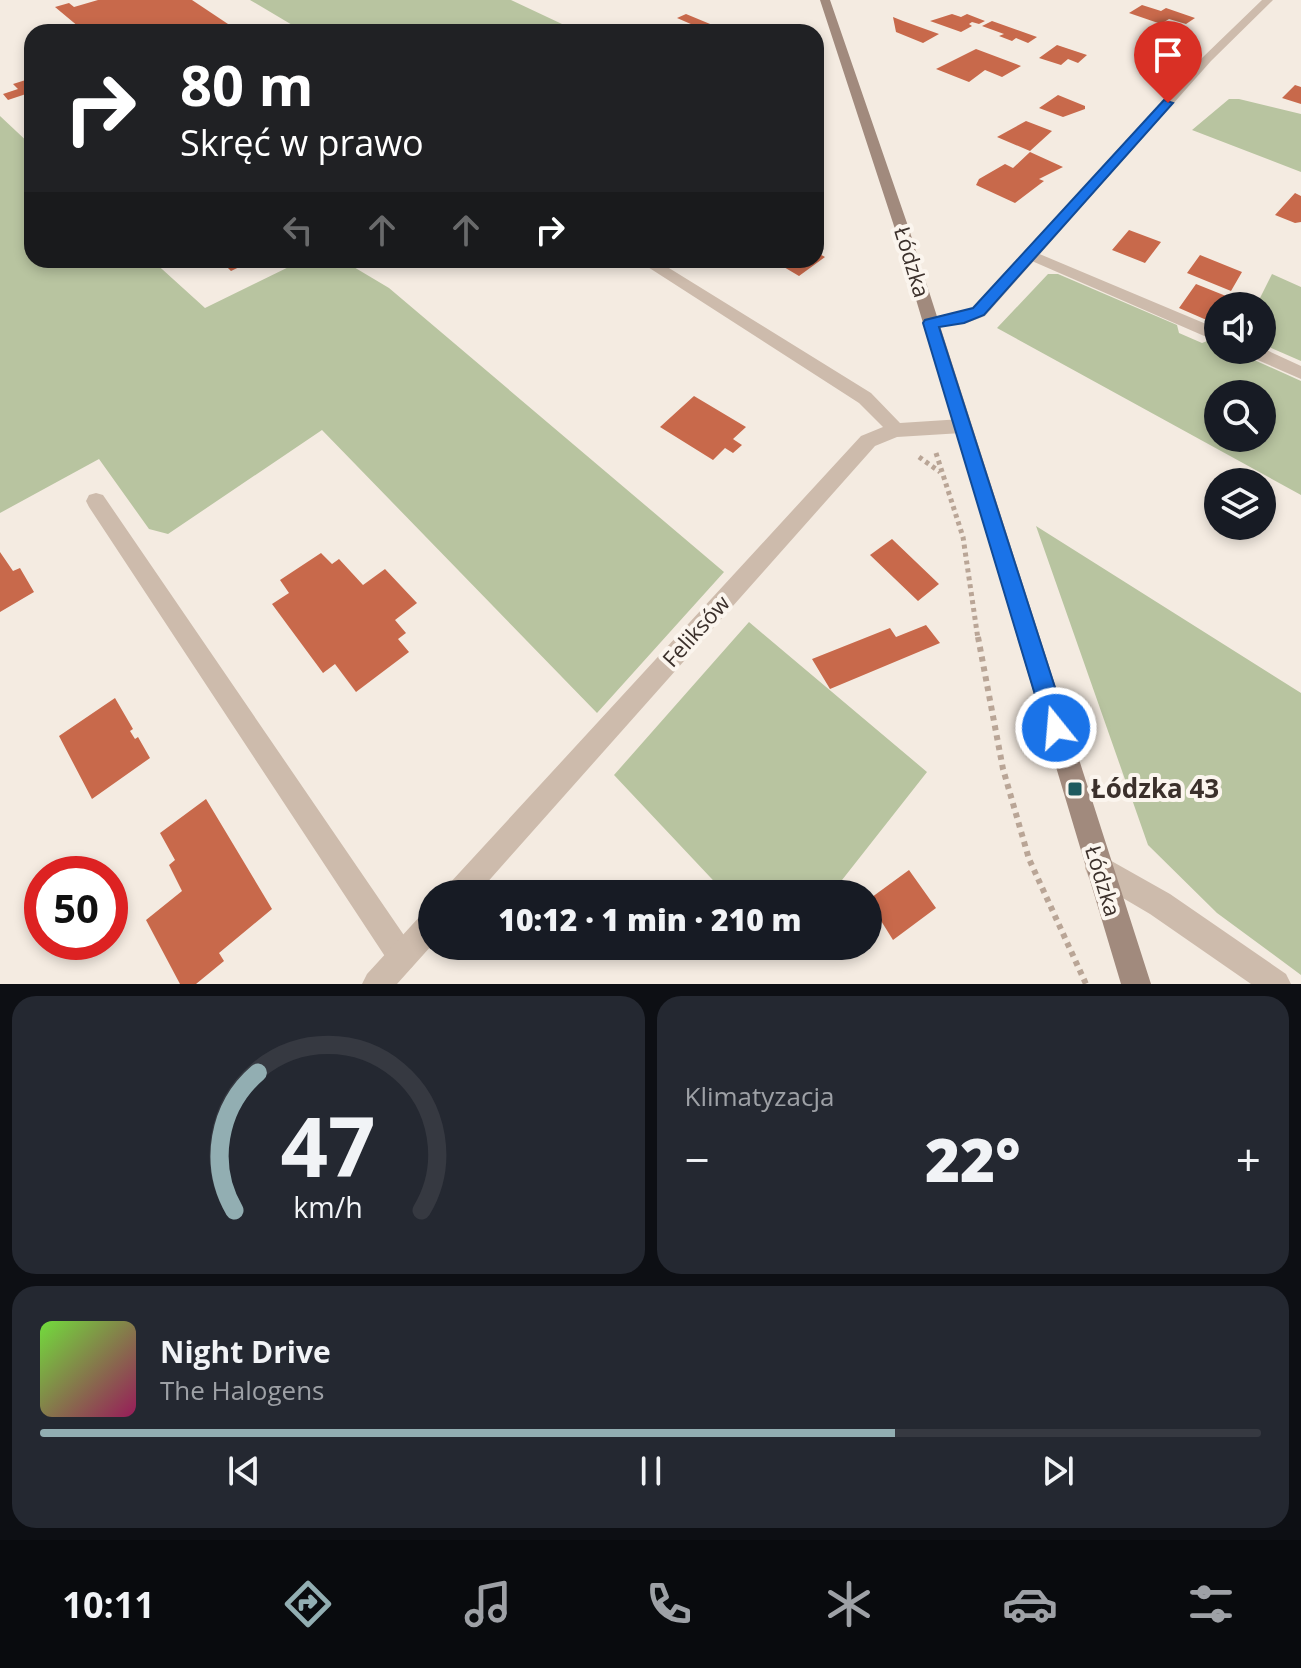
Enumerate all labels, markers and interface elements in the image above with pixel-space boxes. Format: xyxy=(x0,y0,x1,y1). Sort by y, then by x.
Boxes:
pin xyxy=(1134,21,1202,103)
icon: arrive xyxy=(1146,33,1190,77)
text: 80 m xyxy=(180,46,314,122)
icon: right xyxy=(48,56,152,160)
text: Skręć w prawo xyxy=(180,118,424,167)
icon: left xyxy=(276,208,320,252)
icon: ahead xyxy=(360,208,404,252)
icon: ahead xyxy=(444,208,488,252)
icon: right xyxy=(528,208,572,252)
street label: Łódzka xyxy=(888,223,938,301)
map controls xyxy=(1204,292,1276,540)
button: sound xyxy=(1204,292,1276,364)
button: search xyxy=(1204,380,1276,452)
button: layers xyxy=(1204,468,1276,540)
street label: Feliksów xyxy=(655,588,736,673)
position arrow xyxy=(1014,686,1098,770)
place label: Łódzka 43 xyxy=(1091,770,1219,806)
marker: Łódzka 43 xyxy=(1066,780,1084,798)
street label: Łódzka xyxy=(1079,842,1129,920)
speed limit sign: 50 xyxy=(24,856,128,960)
text: 10:12 · 1 min · 210 m xyxy=(498,899,802,940)
text: Klimatyzacja xyxy=(685,1078,834,1114)
text: 47 xyxy=(281,1088,376,1201)
text: 22° xyxy=(925,1118,1021,1200)
text: − xyxy=(685,1129,710,1189)
text: + xyxy=(1236,1129,1261,1189)
text: km/h xyxy=(294,1187,363,1226)
text: Night Drive xyxy=(160,1331,331,1372)
text: The Halogens xyxy=(160,1372,325,1408)
icon: previous xyxy=(222,1449,266,1493)
icon: pause xyxy=(629,1449,673,1493)
icon: next xyxy=(1036,1449,1080,1493)
icon: directions xyxy=(280,1576,336,1632)
icon: music xyxy=(460,1576,516,1632)
icon: phone xyxy=(641,1576,697,1632)
icon: climate xyxy=(821,1576,877,1632)
icon: car xyxy=(1002,1576,1058,1632)
icon: filters xyxy=(1183,1576,1239,1632)
text: 10:11 xyxy=(62,1580,155,1629)

